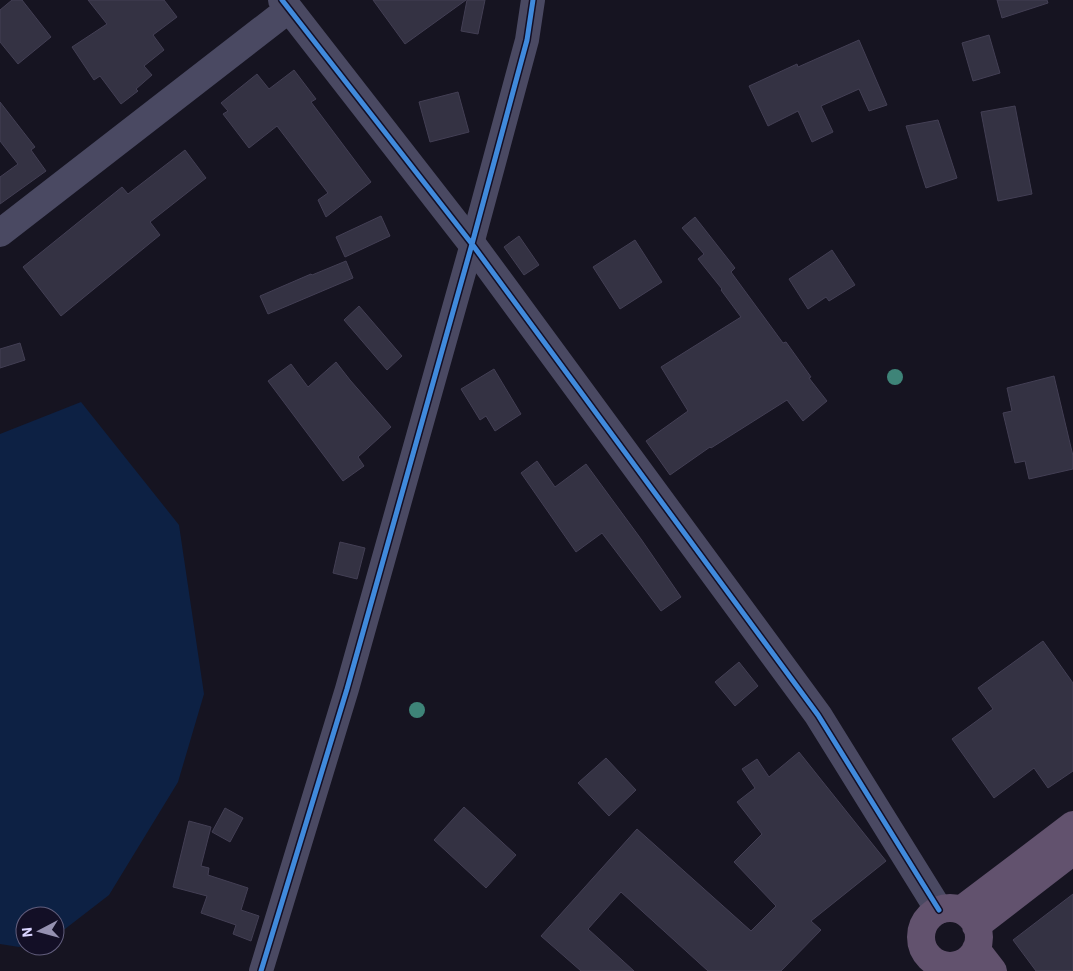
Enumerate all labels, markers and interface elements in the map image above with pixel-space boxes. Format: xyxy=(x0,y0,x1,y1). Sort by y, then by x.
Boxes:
north arrow xyxy=(15,906,65,956)
text: N xyxy=(18,926,37,938)

